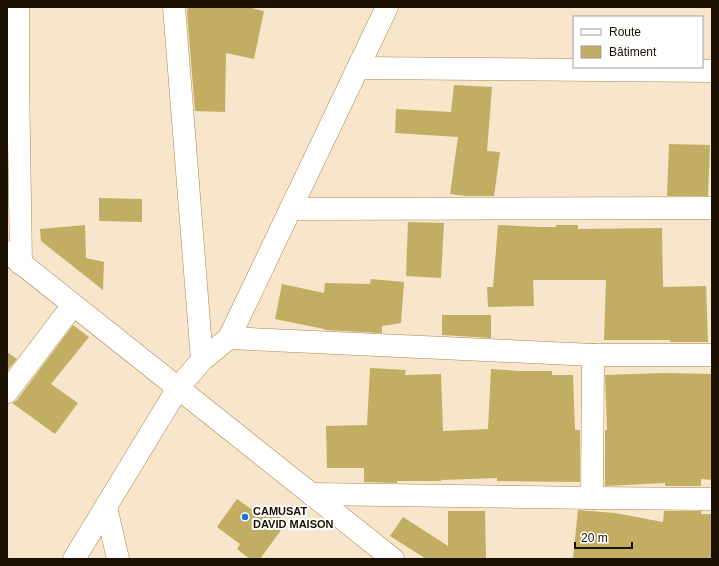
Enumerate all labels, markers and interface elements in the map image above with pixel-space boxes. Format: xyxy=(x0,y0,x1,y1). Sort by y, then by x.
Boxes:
legend xyxy=(573,16,703,68)
text: Route xyxy=(609,25,641,39)
text: Bâtiment xyxy=(609,45,657,59)
place label: CAMUSAT DAVID MAISON xyxy=(253,505,334,530)
marker: CAMUSAT DAVID MAISON xyxy=(240,512,250,522)
scale bar xyxy=(575,524,632,550)
text: 20 m xyxy=(581,531,608,545)

